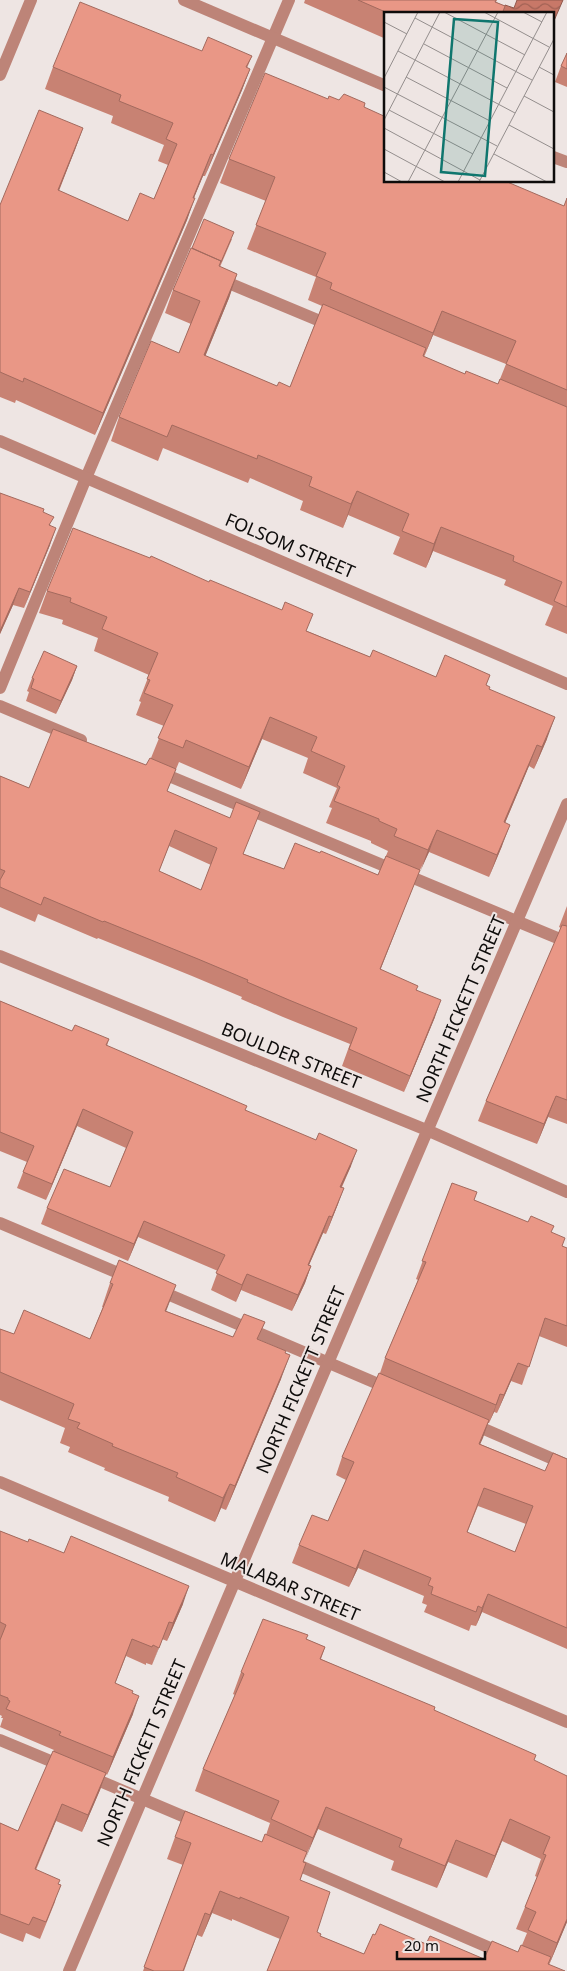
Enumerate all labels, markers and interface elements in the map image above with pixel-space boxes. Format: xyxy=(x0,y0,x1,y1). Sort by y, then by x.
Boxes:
inset map xyxy=(384,12,554,182)
street label: FOLSOM STREET xyxy=(222,507,359,583)
street label: NORTH FICKETT STREET xyxy=(410,911,510,1106)
street label: BOULDER STREET xyxy=(218,1016,365,1094)
street label: NORTH FICKETT STREET xyxy=(250,1282,350,1477)
street label: MALABAR STREET xyxy=(217,1546,364,1626)
street label: NORTH FICKETT STREET xyxy=(91,1655,191,1850)
scale bar xyxy=(397,1928,484,1960)
text: 20 m xyxy=(404,1935,439,1955)

